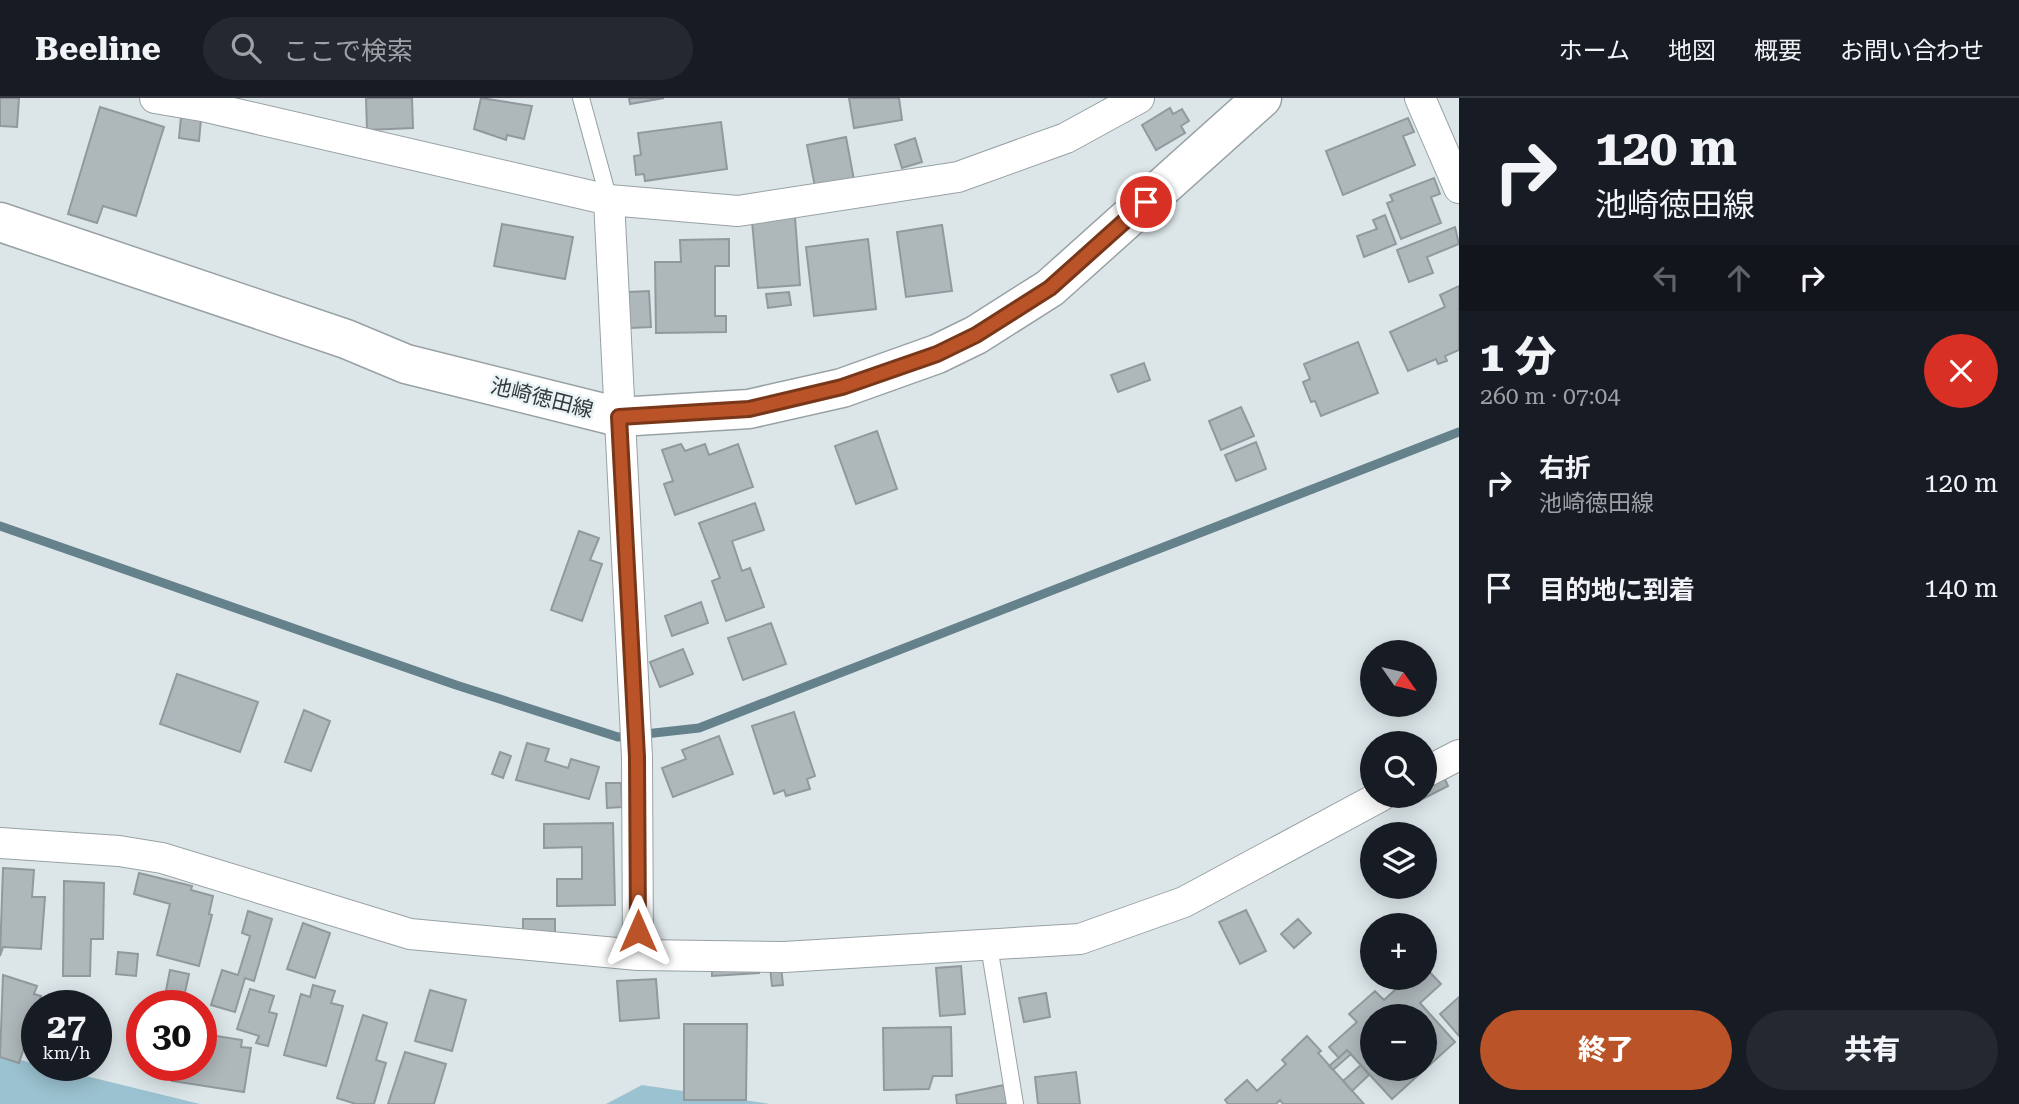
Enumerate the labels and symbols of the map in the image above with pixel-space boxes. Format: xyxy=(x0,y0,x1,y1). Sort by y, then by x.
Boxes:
pin xyxy=(1116,172,1176,232)
street label: 池崎徳田線 xyxy=(488,374,596,422)
north arrow xyxy=(1360,640,1437,718)
position arrow xyxy=(601,894,675,968)
speed limit sign: 30 xyxy=(126,990,217,1081)

